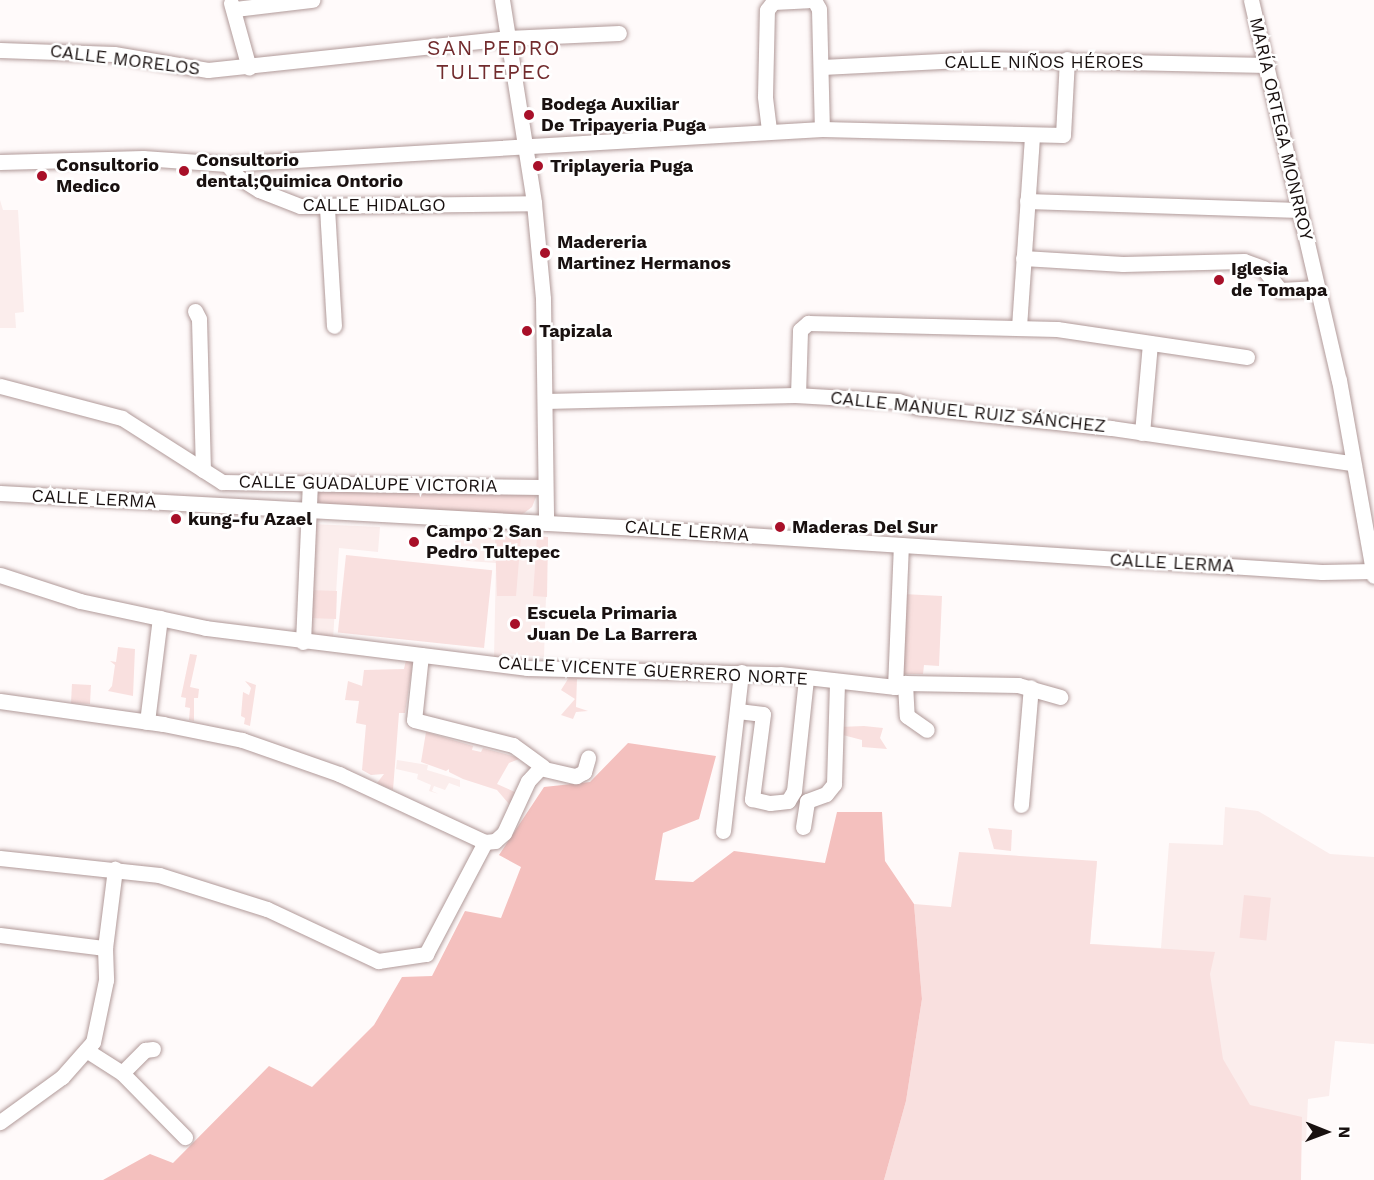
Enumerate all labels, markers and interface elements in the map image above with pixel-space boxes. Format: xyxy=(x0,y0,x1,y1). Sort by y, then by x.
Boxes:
street label: MARÍA ORTEGA MONRROY xyxy=(1245,14,1317,244)
district label: SAN PEDRO TULTEPEC xyxy=(427,35,561,85)
street label: CALLE MORELOS xyxy=(49,40,201,80)
street label: CALLE NIÑOS HÉROES xyxy=(944,51,1144,73)
place label: Bodega Auxiliar De Tripayeria Puga xyxy=(541,94,707,136)
marker: Bodega Auxiliar De Tripayeria Puga xyxy=(522,108,536,122)
place label: Consultorio dental;Quimica Ontorio xyxy=(196,150,403,192)
place label: Consultorio Medico xyxy=(56,155,159,198)
place label: Triplayeria Puga xyxy=(550,155,693,177)
marker: Triplayeria Puga xyxy=(531,159,545,173)
marker: Consultorio dental;Quimica Ontorio xyxy=(177,164,191,178)
marker: Consultorio Medico xyxy=(33,167,51,185)
street label: CALLE HIDALGO xyxy=(302,194,446,216)
place label: Madereria Martinez Hermanos xyxy=(557,232,731,274)
marker: Madereria Martinez Hermanos xyxy=(538,246,552,260)
place label: Iglesia de Tomapa xyxy=(1231,259,1328,302)
marker: Iglesia de Tomapa xyxy=(1212,273,1226,287)
place label: Tapizala xyxy=(539,320,612,342)
marker: Tapizala xyxy=(520,324,534,338)
street label: CALLE MANUEL RUIZ SÁNCHEZ xyxy=(829,387,1107,437)
street label: CALLE GUADALUPE VICTORIA xyxy=(238,471,498,497)
street label: CALLE LERMA xyxy=(31,485,157,513)
place label: kung-fu Azael xyxy=(188,508,312,530)
marker: kung-fu Azael xyxy=(169,512,183,526)
street label: CALLE LERMA xyxy=(624,516,750,546)
place label: Maderas Del Sur xyxy=(792,516,938,538)
marker: Maderas Del Sur xyxy=(773,520,787,534)
place label: Campo 2 San Pedro Tultepec xyxy=(426,521,561,564)
marker: Campo 2 San Pedro Tultepec xyxy=(407,535,421,549)
street label: CALLE LERMA xyxy=(1109,549,1235,577)
place label: Escuela Primaria Juan De La Barrera xyxy=(527,603,697,646)
marker: Escuela Primaria Juan De La Barrera xyxy=(508,617,522,631)
street label: CALLE VICENTE GUERRERO NORTE xyxy=(497,652,809,690)
north arrow xyxy=(1296,1102,1356,1162)
text: N xyxy=(1335,1126,1354,1138)

